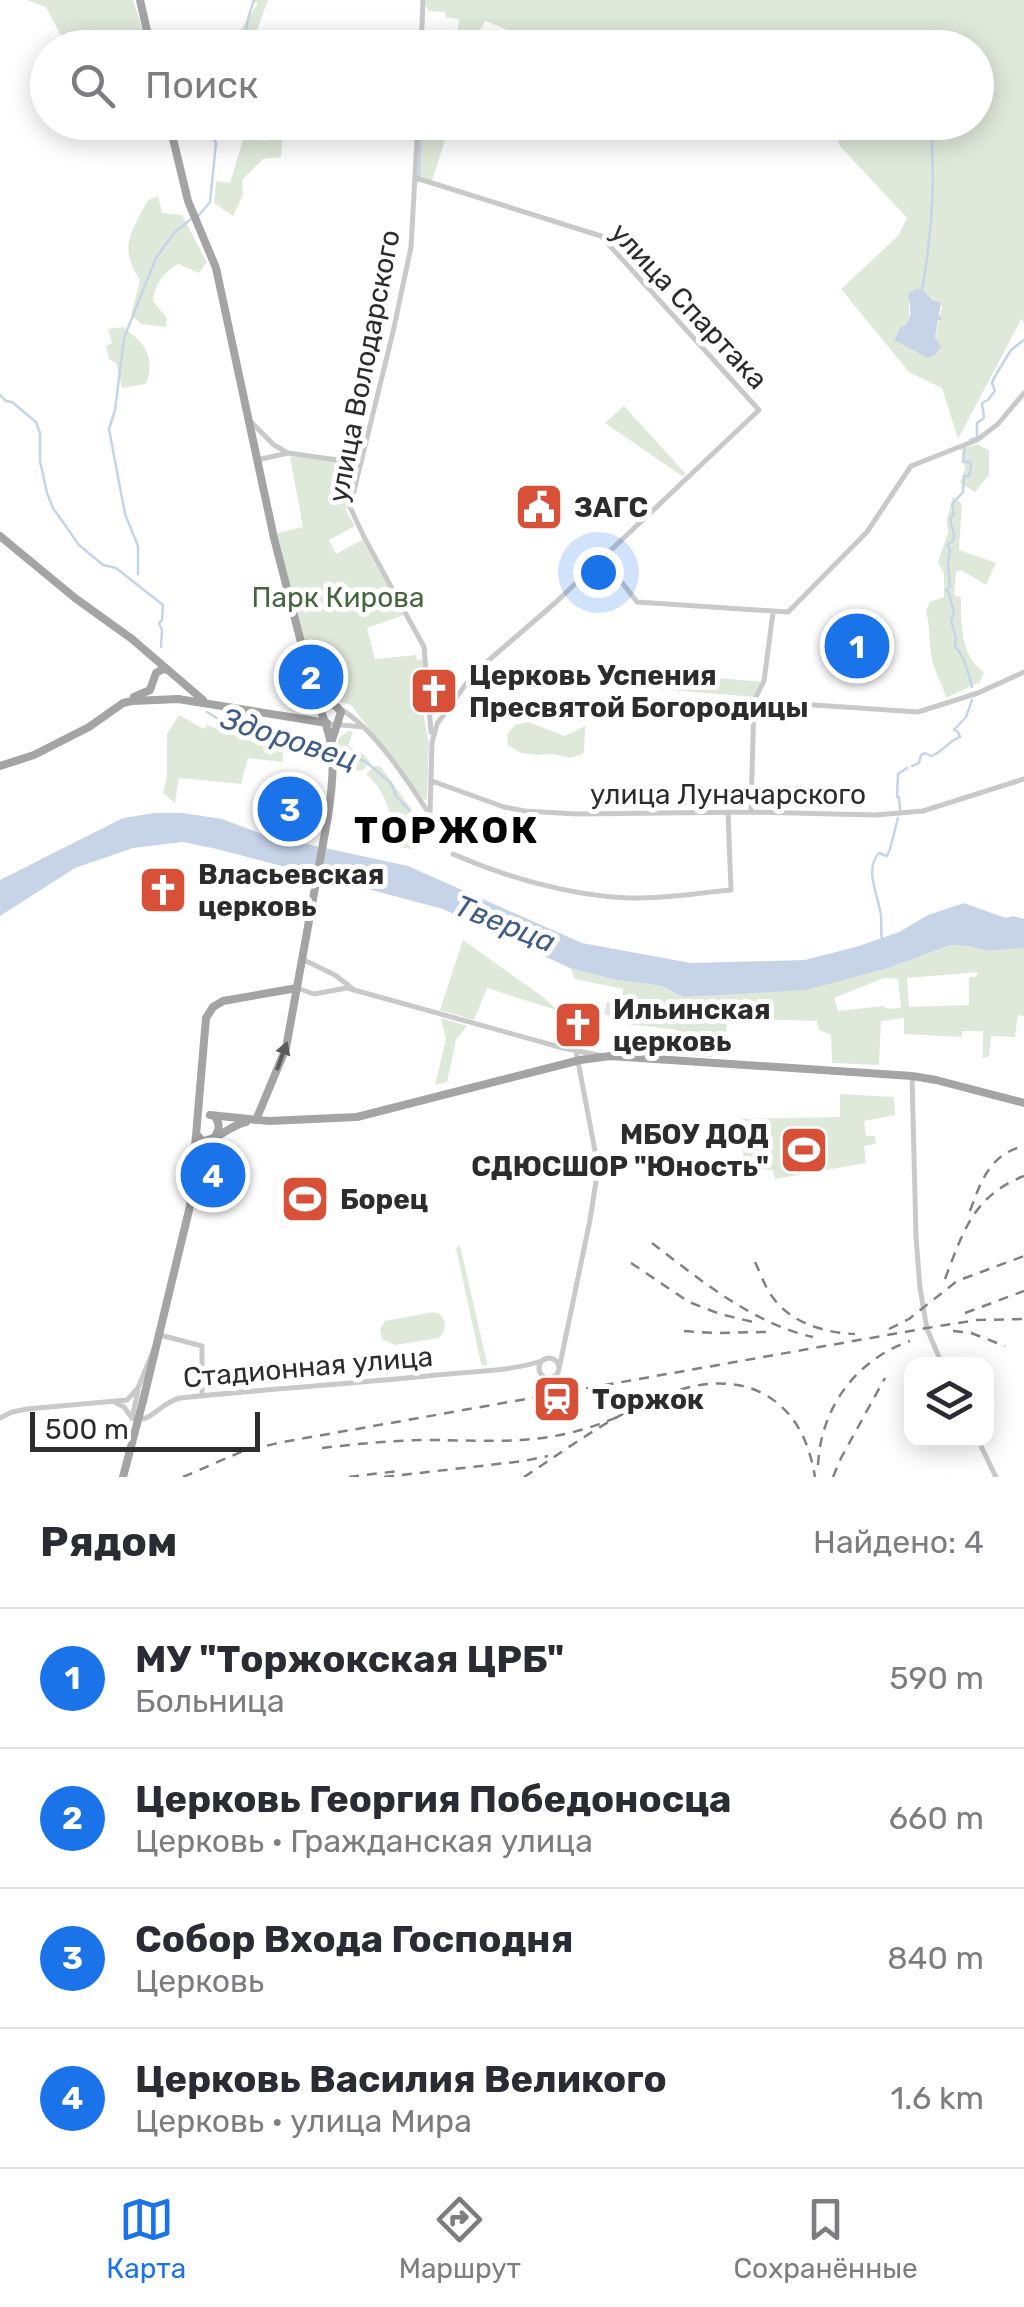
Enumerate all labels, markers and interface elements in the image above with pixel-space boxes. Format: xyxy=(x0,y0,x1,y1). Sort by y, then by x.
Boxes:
search box xyxy=(30,30,994,140)
icon: search xyxy=(65,58,120,113)
text: Поиск xyxy=(145,62,258,108)
street label: улица Спартака xyxy=(604,216,774,396)
street label: улица Володарского xyxy=(321,227,407,505)
public building icon: ЗАГС xyxy=(513,481,565,533)
place label: ЗАГС xyxy=(574,491,648,524)
your location xyxy=(573,547,624,598)
park label: Парк Кирова xyxy=(252,581,424,614)
pin: 1 xyxy=(824,608,890,684)
pin: 2 xyxy=(278,640,344,714)
place label: Церковь Успения Пресвятой Богородицы xyxy=(469,659,809,724)
church icon: Церковь Успения Пресвятой Богородицы xyxy=(408,665,460,717)
water label: Здоровец xyxy=(216,700,361,778)
pin: 3 xyxy=(258,772,322,846)
street label: улица Луначарского xyxy=(590,778,866,811)
district label: ТОРЖОК xyxy=(354,807,540,853)
place label: Власьевская церковь xyxy=(198,858,384,923)
church icon: Власьевская церковь xyxy=(137,864,189,916)
water label: Тверца xyxy=(450,888,560,960)
place label: Ильинская церковь xyxy=(613,993,771,1058)
church icon: Ильинская церковь xyxy=(552,999,604,1051)
one-way arrow xyxy=(275,1040,290,1070)
place label: МБОУ ДОД СДЮСШОР "Юность" xyxy=(471,1118,769,1183)
sports icon: МБОУ ДОД СДЮСШОР "Юность" xyxy=(778,1124,830,1176)
pin: 4 xyxy=(180,1138,246,1212)
sports icon: Борец xyxy=(279,1173,331,1225)
place label: Борец xyxy=(340,1183,428,1216)
street label: Стадионная улица xyxy=(182,1340,434,1394)
map controls xyxy=(904,1357,994,1447)
button: layers xyxy=(904,1357,994,1447)
station icon: Торжок xyxy=(531,1373,583,1425)
place label: Торжок xyxy=(592,1383,704,1416)
scale bar xyxy=(30,1407,260,1452)
text: 500 m xyxy=(45,1413,129,1446)
text: Рядом xyxy=(40,1517,177,1567)
text: Найдено: 4 xyxy=(813,1523,984,1561)
text: МУ "Торжокская ЦРБ" xyxy=(135,1636,564,1682)
text: 1 xyxy=(65,1659,80,1697)
text: 590 m xyxy=(889,1659,984,1697)
text: Больница xyxy=(135,1682,285,1720)
text: Церковь Георгия Победоносца xyxy=(135,1776,732,1822)
text: 2 xyxy=(62,1799,83,1837)
text: 660 m xyxy=(889,1799,984,1837)
text: Церковь · Гражданская улица xyxy=(135,1822,593,1860)
text: Собор Входа Господня xyxy=(135,1916,574,1962)
text: 3 xyxy=(62,1939,83,1977)
text: 840 m xyxy=(887,1939,984,1977)
text: Церковь xyxy=(135,1962,264,2000)
text: Церковь Василия Великого xyxy=(135,2056,667,2102)
text: 4 xyxy=(62,2079,83,2117)
text: 1.6 km xyxy=(891,2079,984,2117)
text: Церковь · улица Мира xyxy=(135,2102,472,2140)
tab: Карта xyxy=(106,2192,186,2285)
tab: Маршрут xyxy=(399,2192,521,2285)
tab: Сохранённые xyxy=(733,2192,918,2285)

